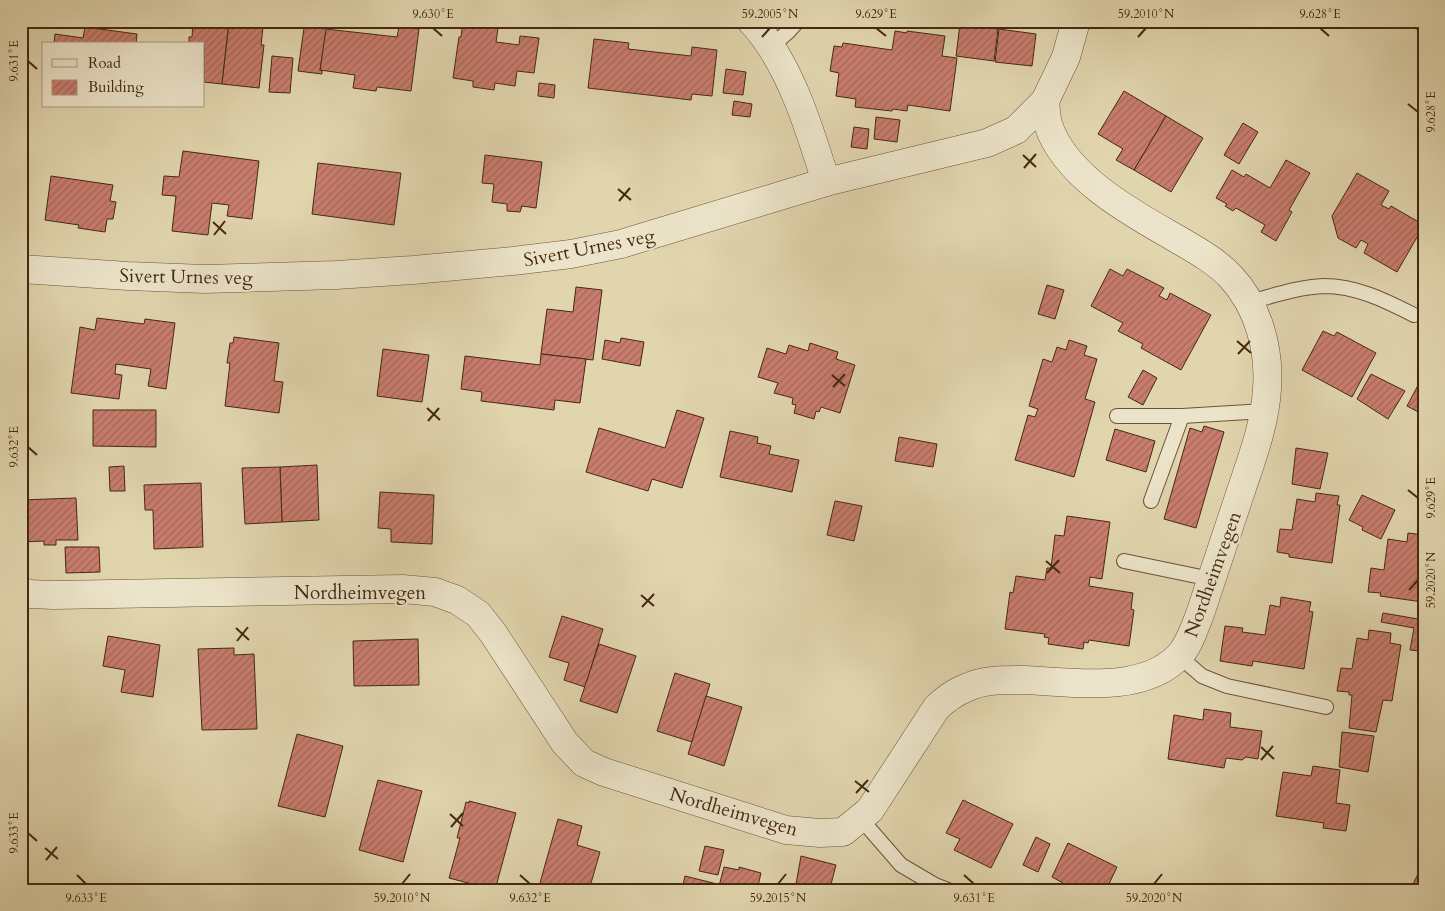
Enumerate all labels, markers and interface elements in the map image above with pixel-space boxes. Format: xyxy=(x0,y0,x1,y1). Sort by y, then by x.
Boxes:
text: 9.630°E xyxy=(412,6,454,22)
text: 59.2005°N xyxy=(742,6,799,22)
text: 9.629°E xyxy=(855,6,897,22)
text: 59.2010°N xyxy=(1118,6,1175,22)
text: 9.628°E xyxy=(1299,6,1341,22)
text: 9.631°E xyxy=(6,40,22,82)
legend xyxy=(42,42,205,108)
text: Road xyxy=(88,53,121,73)
text: Building xyxy=(88,77,144,97)
text: 9.628°E xyxy=(1423,91,1439,133)
street label: Sivert Urnes veg xyxy=(521,222,657,273)
street label: Sivert Urnes veg xyxy=(119,263,253,291)
text: 9.632°E xyxy=(6,426,22,468)
text: 9.629°E xyxy=(1423,477,1439,519)
street label: Nordheimvegen xyxy=(1178,508,1248,641)
text: 59.2020°N xyxy=(1423,551,1439,608)
street label: Nordheimvegen xyxy=(294,580,426,606)
street label: Nordheimvegen xyxy=(667,781,801,843)
text: 9.633°E xyxy=(6,812,22,854)
text: 9.633°E xyxy=(65,890,107,906)
text: 59.2010°N xyxy=(374,890,431,906)
text: 9.632°E xyxy=(509,890,551,906)
text: 59.2015°N xyxy=(750,890,807,906)
text: 9.631°E xyxy=(953,890,995,906)
text: 59.2020°N xyxy=(1126,890,1183,906)

